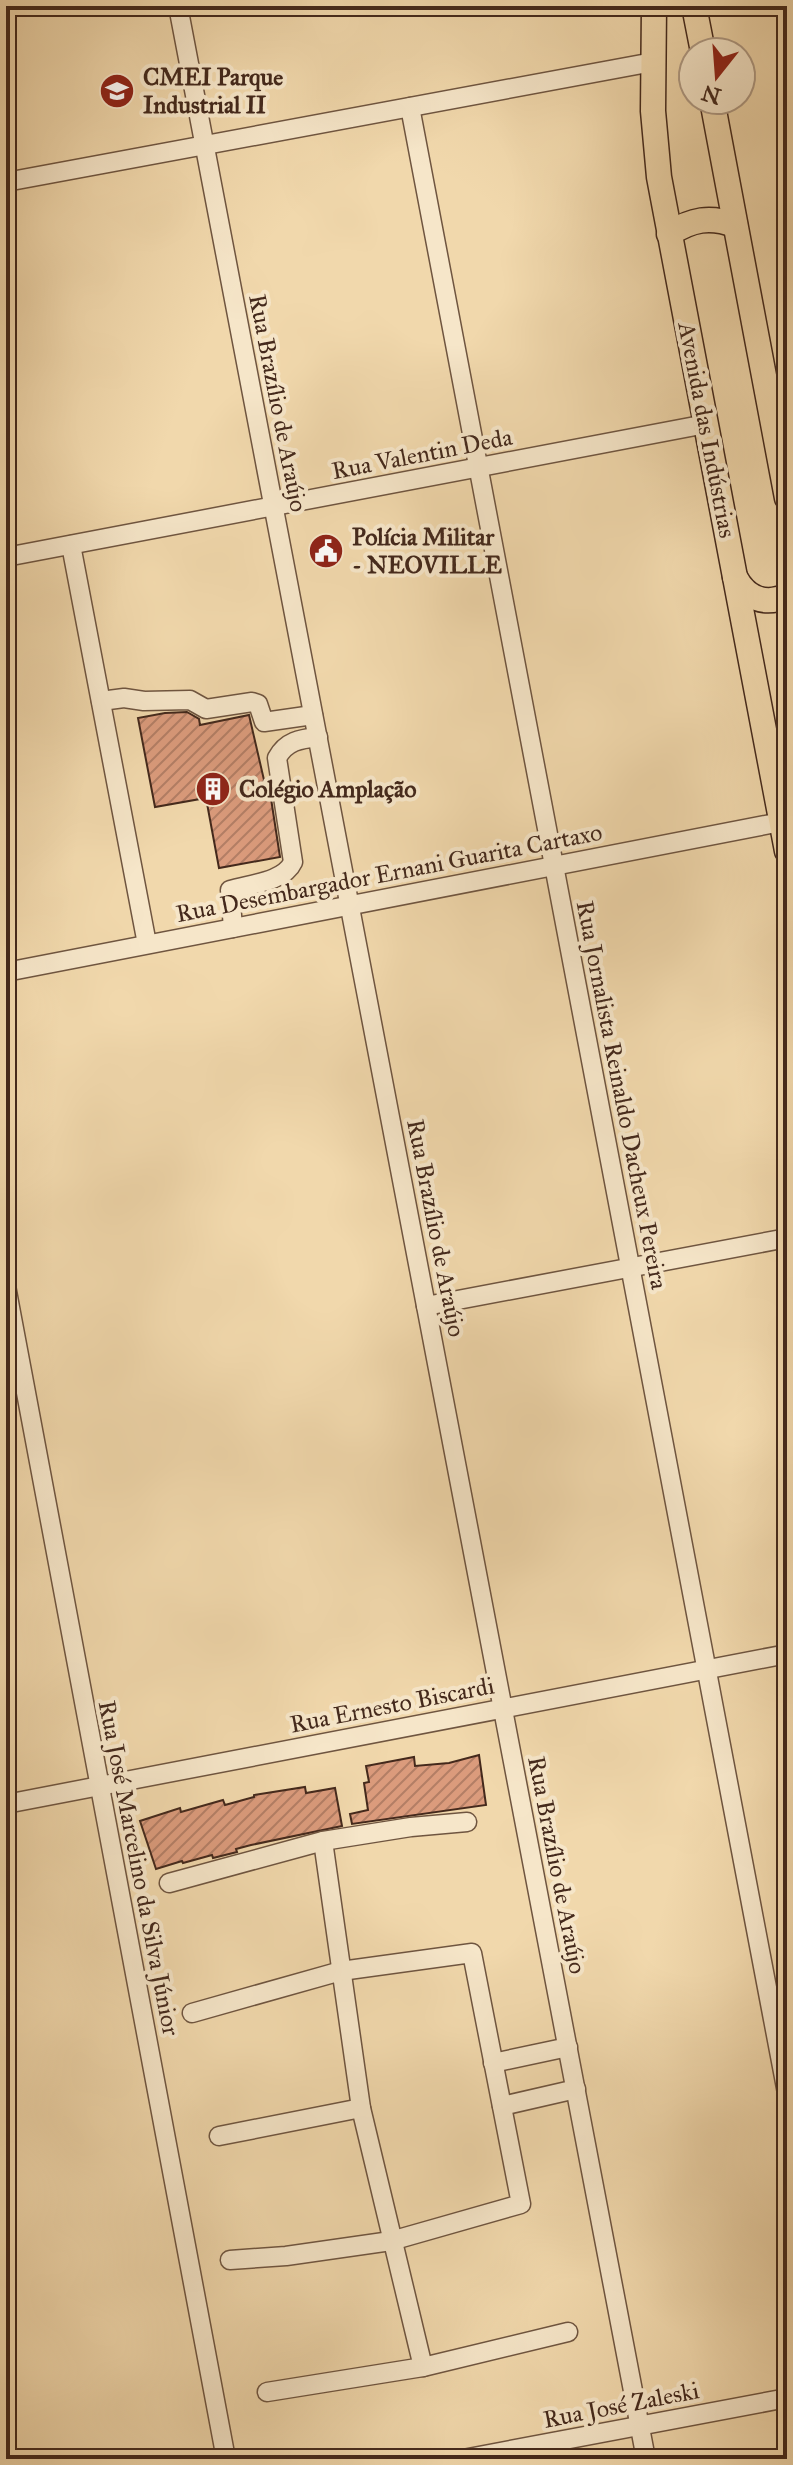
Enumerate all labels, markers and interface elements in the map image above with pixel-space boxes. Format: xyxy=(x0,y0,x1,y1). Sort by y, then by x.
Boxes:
north arrow xyxy=(677,36,757,116)
place label: CMEI Parque Industrial II xyxy=(143,62,283,120)
school or university icon: CMEI Parque Industrial II xyxy=(98,72,136,110)
text: N xyxy=(698,79,724,110)
street label: Rua Brazílio de Araújo xyxy=(242,292,314,514)
street label: Avenida das Indústrias xyxy=(671,319,743,540)
street label: Rua Valentin Deda xyxy=(329,422,516,486)
place label: Polícia Militar - NEOVILLE xyxy=(352,522,502,580)
public building icon: Polícia Militar - NEOVILLE xyxy=(307,532,345,570)
building icon: Colégio Amplação xyxy=(194,770,232,808)
place label: Colégio Amplação xyxy=(239,774,416,804)
street label: Rua Desembargador Ernani Guarita Cartaxo xyxy=(173,817,605,929)
street label: Rua Jornalista Reinaldo Dacheux Pereira xyxy=(570,898,675,1293)
street label: Rua Brazílio de Araújo xyxy=(400,1117,472,1339)
street label: Rua Ernesto Biscardi xyxy=(287,1670,497,1740)
street label: Rua José Marcelino da Silva Júnior xyxy=(92,1698,186,2038)
street label: Rua Brazílio de Araújo xyxy=(521,1754,593,1976)
street label: Rua José Zaleski xyxy=(541,2375,702,2435)

